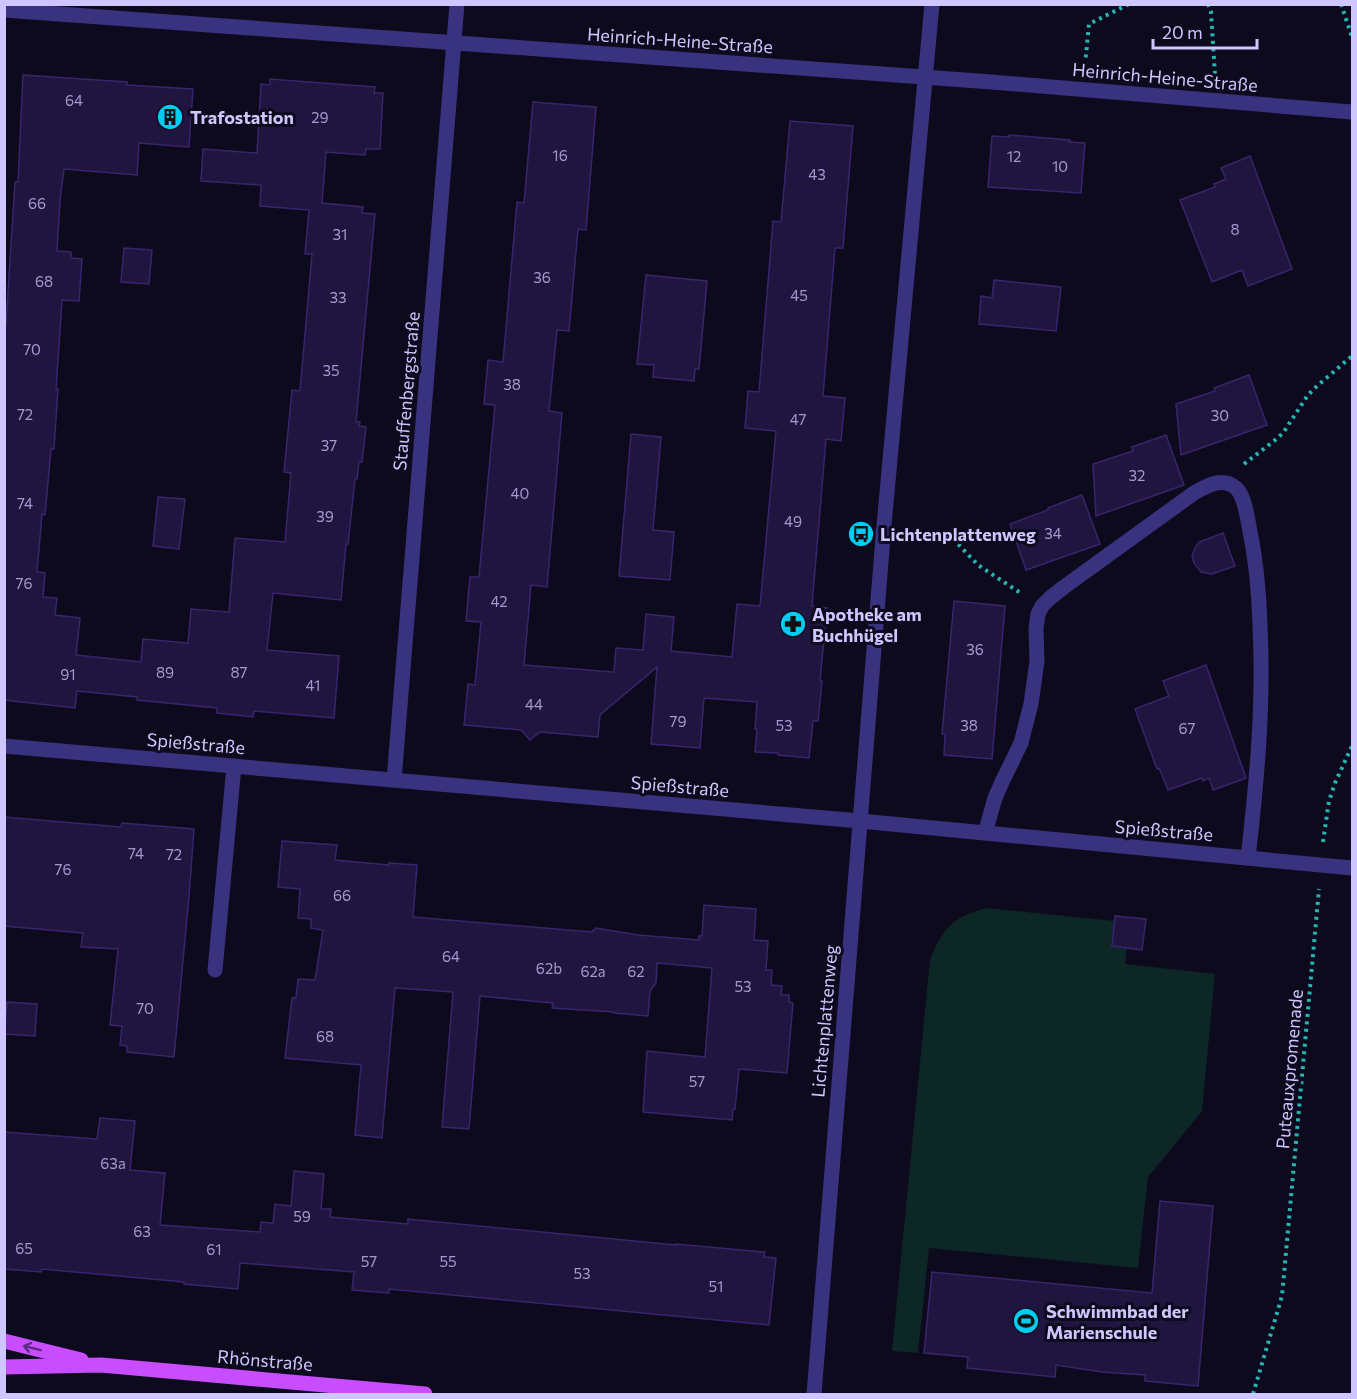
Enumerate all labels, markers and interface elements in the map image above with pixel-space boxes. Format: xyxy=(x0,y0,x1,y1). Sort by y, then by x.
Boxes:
scale bar xyxy=(1153,12,1256,50)
text: 20 m xyxy=(1162,21,1203,43)
street label: Heinrich-Heine-Straße xyxy=(586,23,774,57)
street label: Heinrich-Heine-Straße xyxy=(1071,58,1259,96)
house number: 64 xyxy=(65,91,83,109)
building icon: Trafostation xyxy=(155,102,185,132)
place label: Trafostation xyxy=(190,106,294,128)
house number: 29 xyxy=(311,108,329,126)
house number: 16 xyxy=(552,146,568,164)
house number: 12 xyxy=(1007,147,1021,165)
house number: 10 xyxy=(1052,157,1068,175)
house number: 43 xyxy=(808,165,826,183)
house number: 66 xyxy=(28,194,46,212)
house number: 8 xyxy=(1230,220,1240,238)
house number: 31 xyxy=(333,225,347,243)
house number: 36 xyxy=(533,268,551,286)
house number: 68 xyxy=(35,272,53,290)
house number: 45 xyxy=(790,286,808,304)
house number: 33 xyxy=(329,288,347,306)
street label: Stauffenbergstraße xyxy=(388,310,424,472)
house number: 70 xyxy=(23,340,41,358)
house number: 35 xyxy=(322,361,340,379)
house number: 38 xyxy=(503,375,521,393)
house number: 72 xyxy=(17,405,33,423)
house number: 30 xyxy=(1211,406,1229,424)
house number: 47 xyxy=(790,410,806,428)
house number: 37 xyxy=(321,436,337,454)
house number: 32 xyxy=(1129,466,1145,484)
house number: 40 xyxy=(511,484,529,502)
house number: 74 xyxy=(17,494,33,512)
house number: 39 xyxy=(316,507,334,525)
house number: 49 xyxy=(784,512,802,530)
bus stop icon: Lichtenplattenweg xyxy=(846,519,876,549)
place label: Lichtenplattenweg xyxy=(880,523,1036,545)
house number: 34 xyxy=(1044,524,1062,542)
house number: 76 xyxy=(16,574,32,592)
house number: 42 xyxy=(490,592,508,610)
place label: Apotheke am Buchhügel xyxy=(812,603,922,646)
pharmacy icon: Apotheke am Buchhügel xyxy=(778,609,808,639)
house number: 36 xyxy=(966,640,984,658)
house number: 89 xyxy=(156,663,174,681)
house number: 87 xyxy=(231,663,248,681)
house number: 91 xyxy=(60,665,76,683)
house number: 41 xyxy=(306,676,320,694)
house number: 44 xyxy=(525,695,543,713)
house number: 79 xyxy=(670,712,686,730)
house number: 53 xyxy=(775,716,793,734)
house number: 38 xyxy=(960,716,978,734)
house number: 67 xyxy=(1179,719,1196,737)
street label: Spießstraße xyxy=(146,728,246,758)
street label: Spießstraße xyxy=(630,771,730,801)
street label: Spießstraße xyxy=(1114,815,1214,845)
house number: 74 xyxy=(128,844,144,862)
house number: 72 xyxy=(166,845,182,863)
house number: 76 xyxy=(55,860,71,878)
house number: 66 xyxy=(333,886,351,904)
street label: Lichtenplattenweg xyxy=(806,943,842,1098)
house number: 64 xyxy=(442,947,460,965)
house number: 62b xyxy=(536,959,562,977)
house number: 62a xyxy=(580,962,606,980)
house number: 62 xyxy=(627,962,645,980)
house number: 53 xyxy=(734,977,752,995)
street label: Puteauxpromenade xyxy=(1271,988,1307,1150)
house number: 70 xyxy=(136,999,154,1017)
house number: 68 xyxy=(316,1027,334,1045)
house number: 57 xyxy=(689,1072,705,1090)
house number: 63a xyxy=(100,1154,126,1172)
house number: 59 xyxy=(293,1207,311,1225)
house number: 63 xyxy=(133,1222,151,1240)
house number: 65 xyxy=(15,1239,33,1257)
house number: 61 xyxy=(206,1240,222,1258)
house number: 57 xyxy=(361,1252,377,1270)
house number: 55 xyxy=(439,1252,457,1270)
house number: 53 xyxy=(573,1264,591,1282)
house number: 51 xyxy=(708,1277,724,1295)
place label: Schwimmbad der Marienschule xyxy=(1046,1300,1189,1343)
sports icon: Schwimmbad der Marienschule xyxy=(1011,1306,1041,1336)
one-way arrow xyxy=(23,1341,42,1353)
street label: Rhönstraße xyxy=(216,1345,314,1375)

